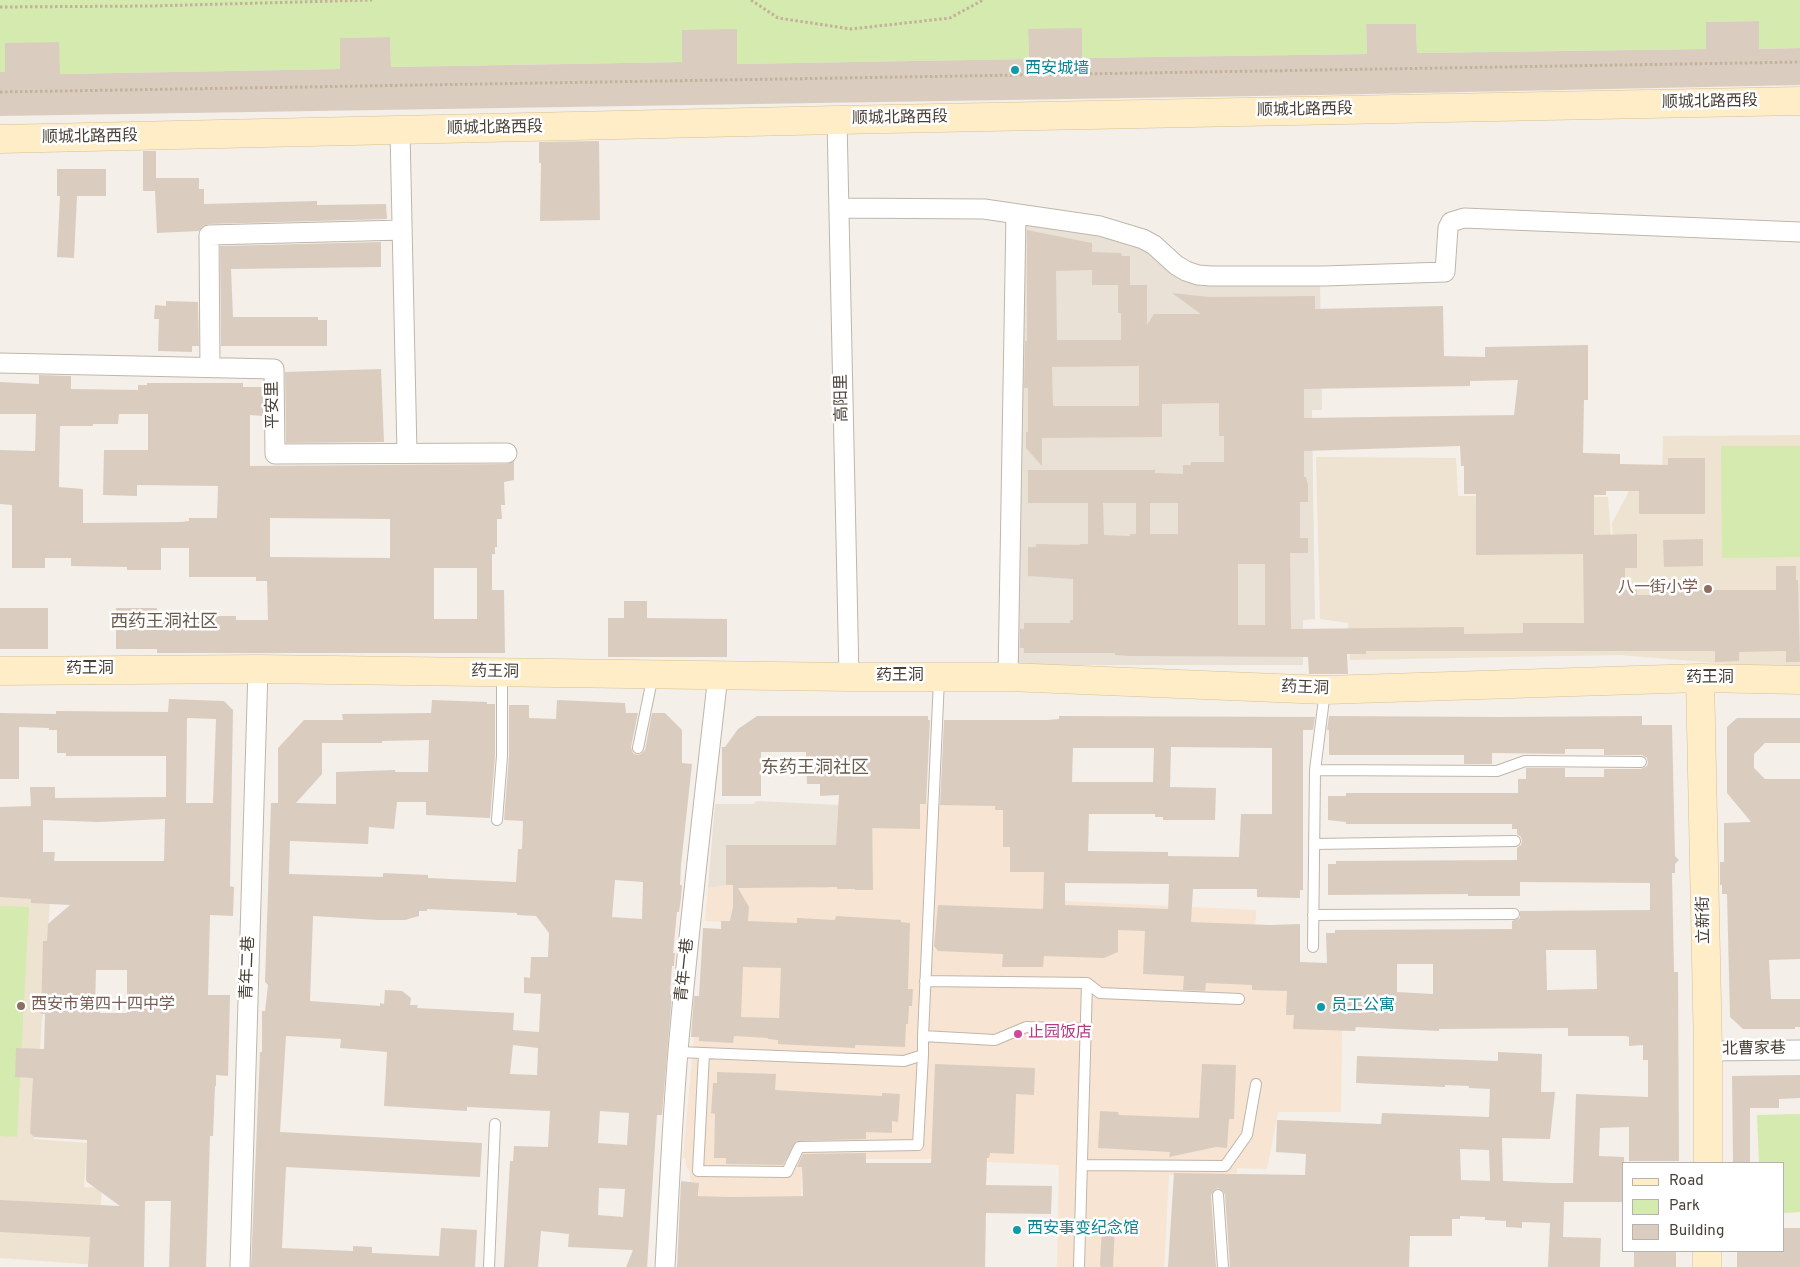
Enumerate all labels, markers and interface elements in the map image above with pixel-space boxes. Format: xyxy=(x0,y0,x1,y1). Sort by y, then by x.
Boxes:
place label: 西安城墙 xyxy=(1025,60,1089,80)
marker: 西安城墙 xyxy=(1009,64,1021,76)
street label: 顺城北路西段 xyxy=(1662,93,1758,113)
street label: 顺城北路西段 xyxy=(1257,101,1353,121)
street label: 顺城北路西段 xyxy=(852,109,948,129)
street label: 顺城北路西段 xyxy=(447,119,543,139)
street label: 顺城北路西段 xyxy=(42,128,138,148)
street label: 高阳里 xyxy=(833,374,853,422)
street label: 平安里 xyxy=(264,381,284,429)
place label: 八一街小学 xyxy=(1618,579,1698,599)
marker: 八一街小学 xyxy=(1702,583,1714,595)
district label: 西药王洞社区 xyxy=(110,612,218,634)
street label: 药王洞 xyxy=(66,660,114,680)
street label: 药王洞 xyxy=(471,663,519,683)
street label: 药王洞 xyxy=(876,667,924,687)
street label: 药王洞 xyxy=(1686,669,1734,689)
street label: 药王洞 xyxy=(1281,679,1329,699)
district label: 东药王洞社区 xyxy=(761,758,869,780)
street label: 立新街 xyxy=(1695,896,1715,944)
street label: 青年二巷 xyxy=(238,936,260,1000)
street label: 青年一巷 xyxy=(673,937,699,1003)
place label: 西安市第四十四中学 xyxy=(31,996,175,1016)
place label: 员工公寓 xyxy=(1331,997,1395,1017)
marker: 西安市第四十四中学 xyxy=(15,1000,27,1012)
marker: 员工公寓 xyxy=(1315,1001,1327,1013)
place label: 止园饭店 xyxy=(1028,1024,1092,1044)
marker: 止园饭店 xyxy=(1012,1028,1024,1040)
street label: 北曹家巷 xyxy=(1722,1040,1786,1060)
legend xyxy=(1622,1162,1785,1252)
text: Road xyxy=(1669,1172,1704,1191)
text: Park xyxy=(1669,1197,1700,1216)
place label: 西安事变纪念馆 xyxy=(1027,1220,1139,1240)
text: Building xyxy=(1669,1222,1724,1241)
marker: 西安事变纪念馆 xyxy=(1011,1224,1023,1236)

